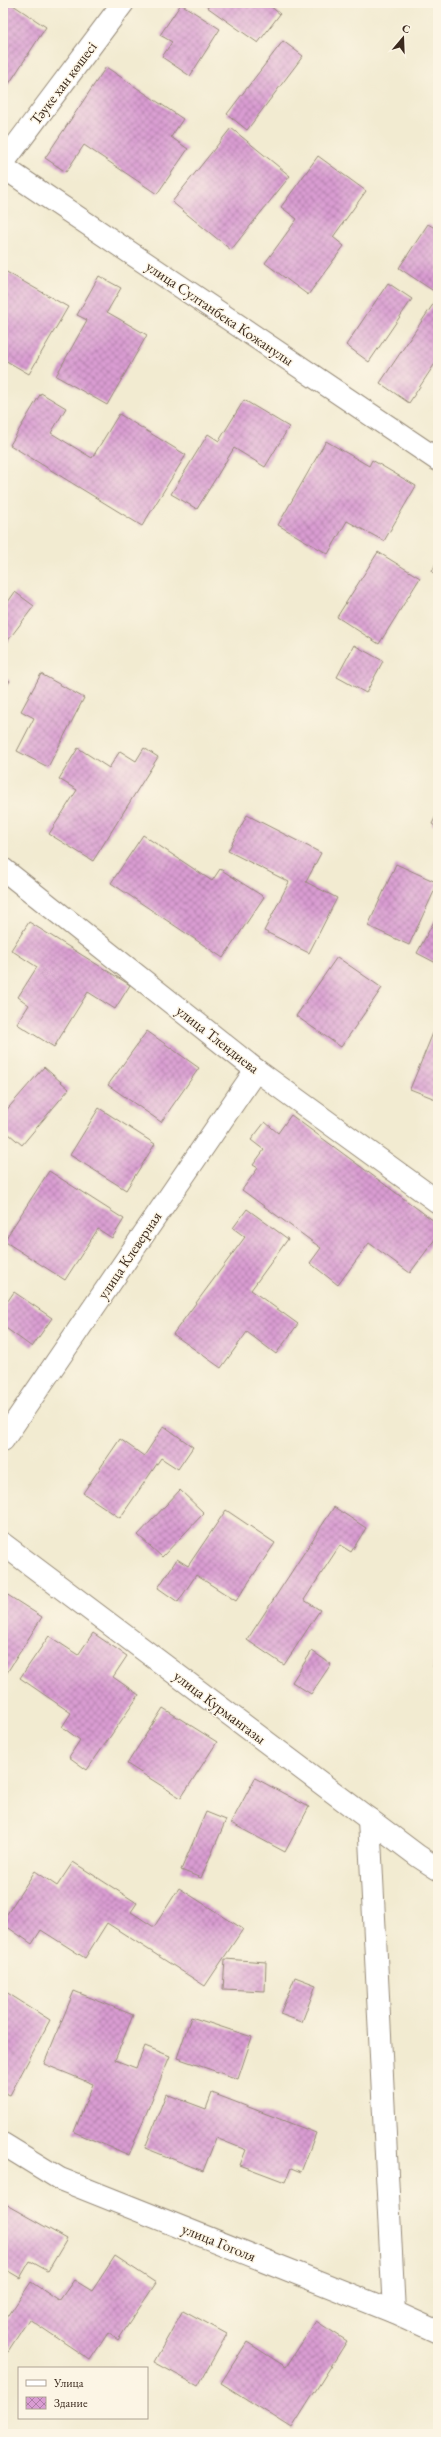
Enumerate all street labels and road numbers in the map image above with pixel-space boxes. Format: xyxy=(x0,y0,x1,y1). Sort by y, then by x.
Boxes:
street label: Тәуке хан көшесі xyxy=(25,37,101,128)
street label: улица Султанбека Кожанулы xyxy=(142,256,298,370)
street label: улица Тлендиева xyxy=(173,1001,263,1077)
street label: улица Клеверная xyxy=(93,1207,165,1302)
street label: улица Курмангазы xyxy=(170,1666,270,1748)
street label: улица Гоголя xyxy=(179,2219,259,2266)

